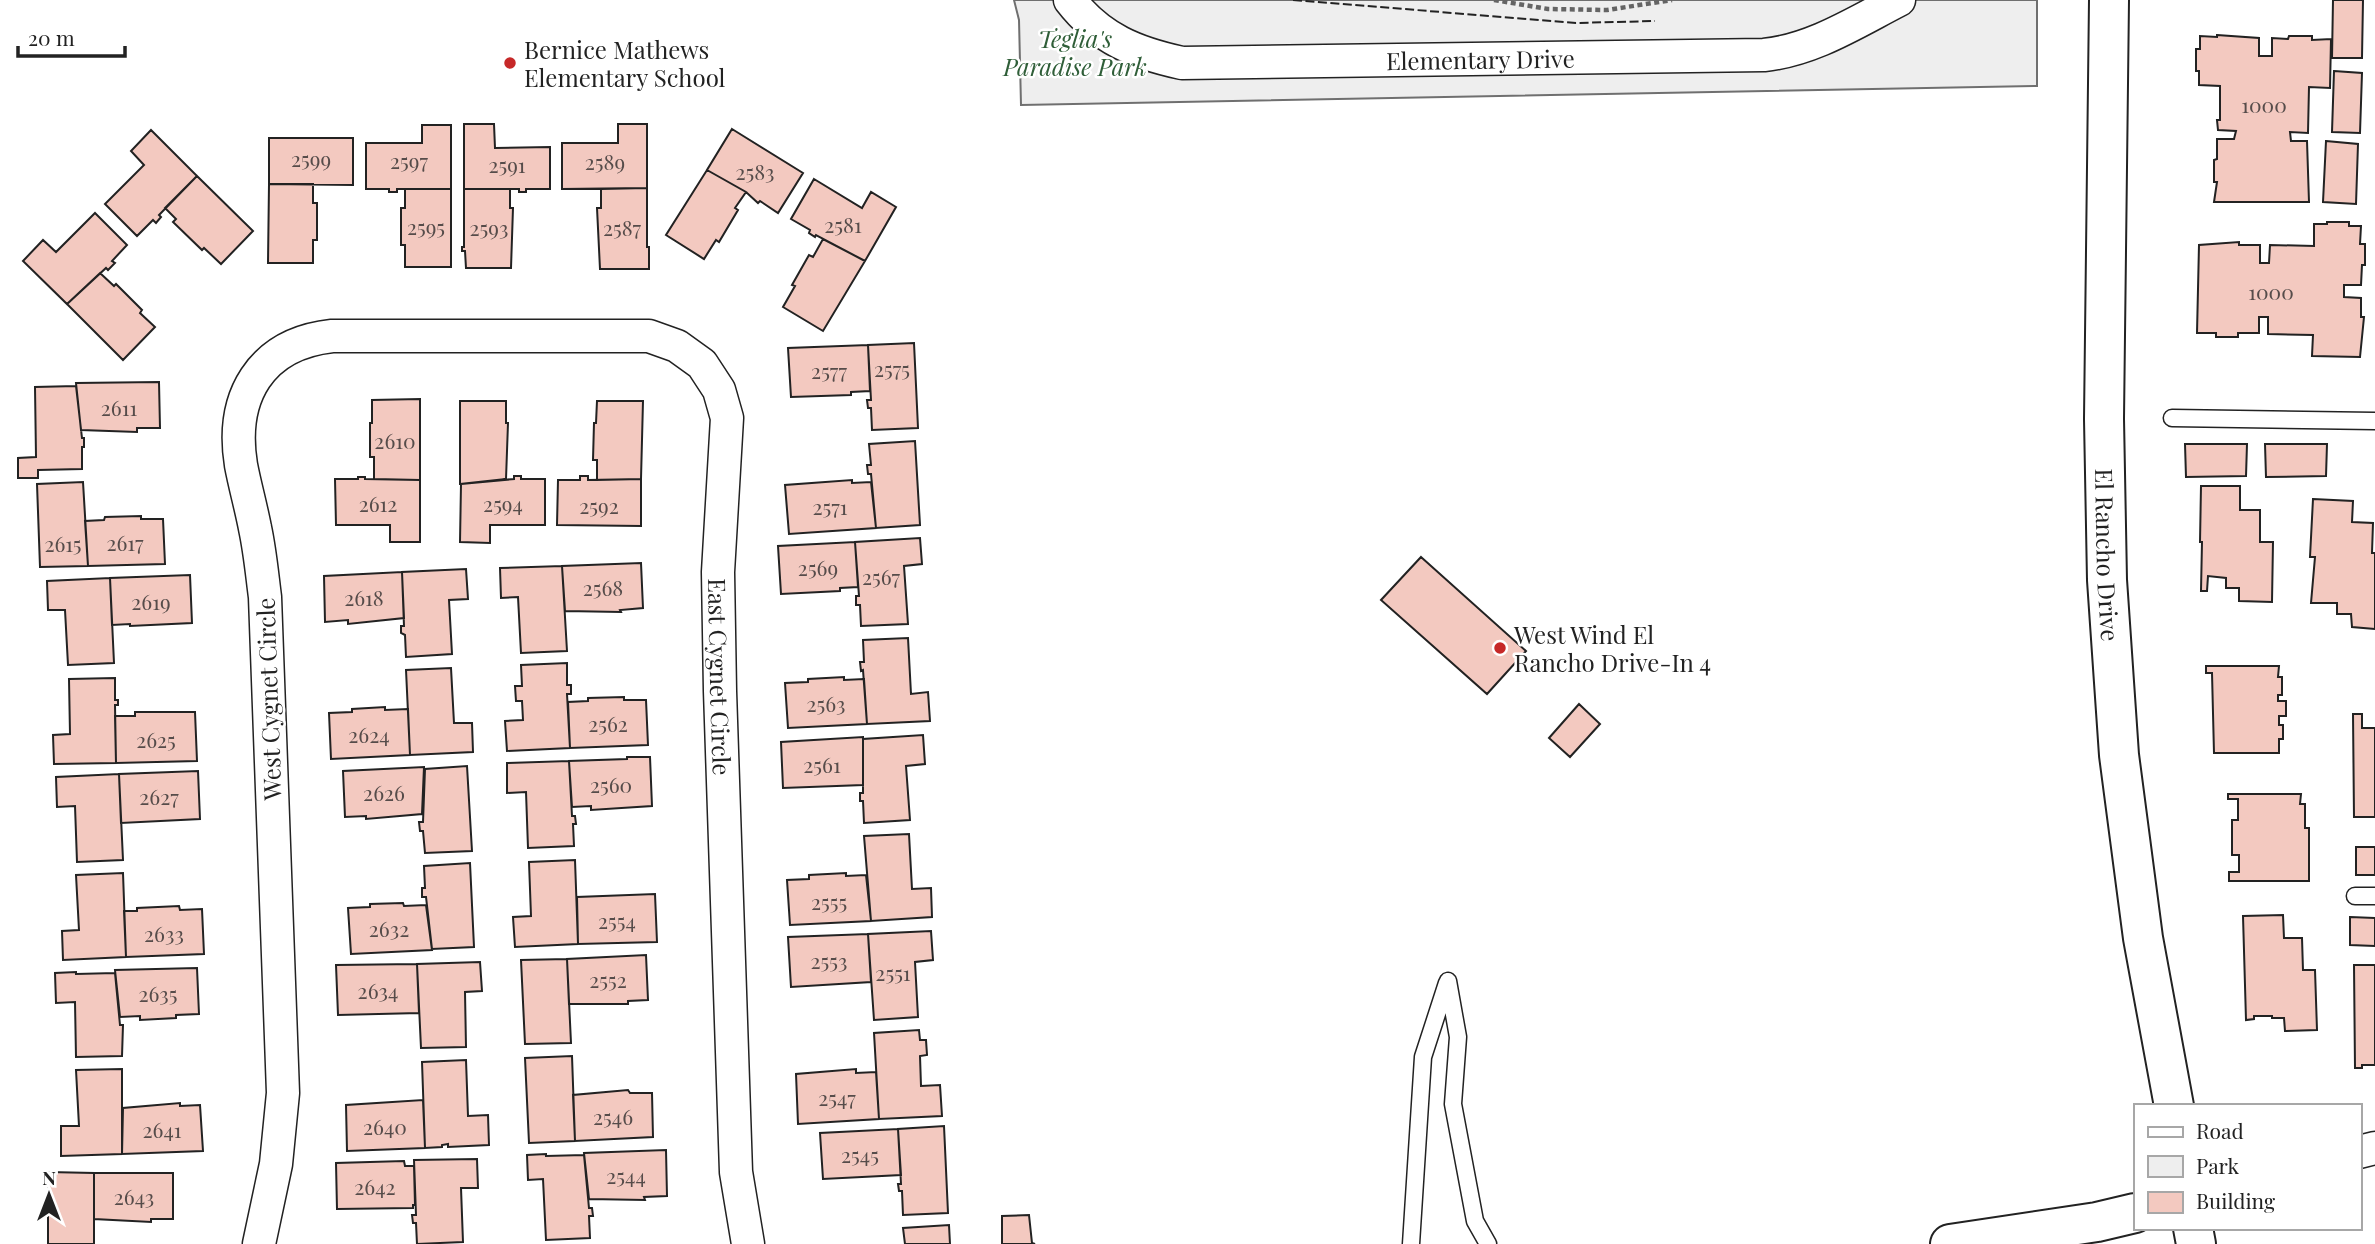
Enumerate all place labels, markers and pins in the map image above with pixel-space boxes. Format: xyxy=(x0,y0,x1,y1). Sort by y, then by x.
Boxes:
place label: Bernice Mathews Elementary School xyxy=(524,33,726,93)
marker: Bernice Mathews Elementary School xyxy=(502,55,518,71)
place label: West Wind El Rancho Drive-In 4 xyxy=(1513,618,1711,678)
marker: West Wind El Rancho Drive-In 4 xyxy=(1492,640,1508,656)

